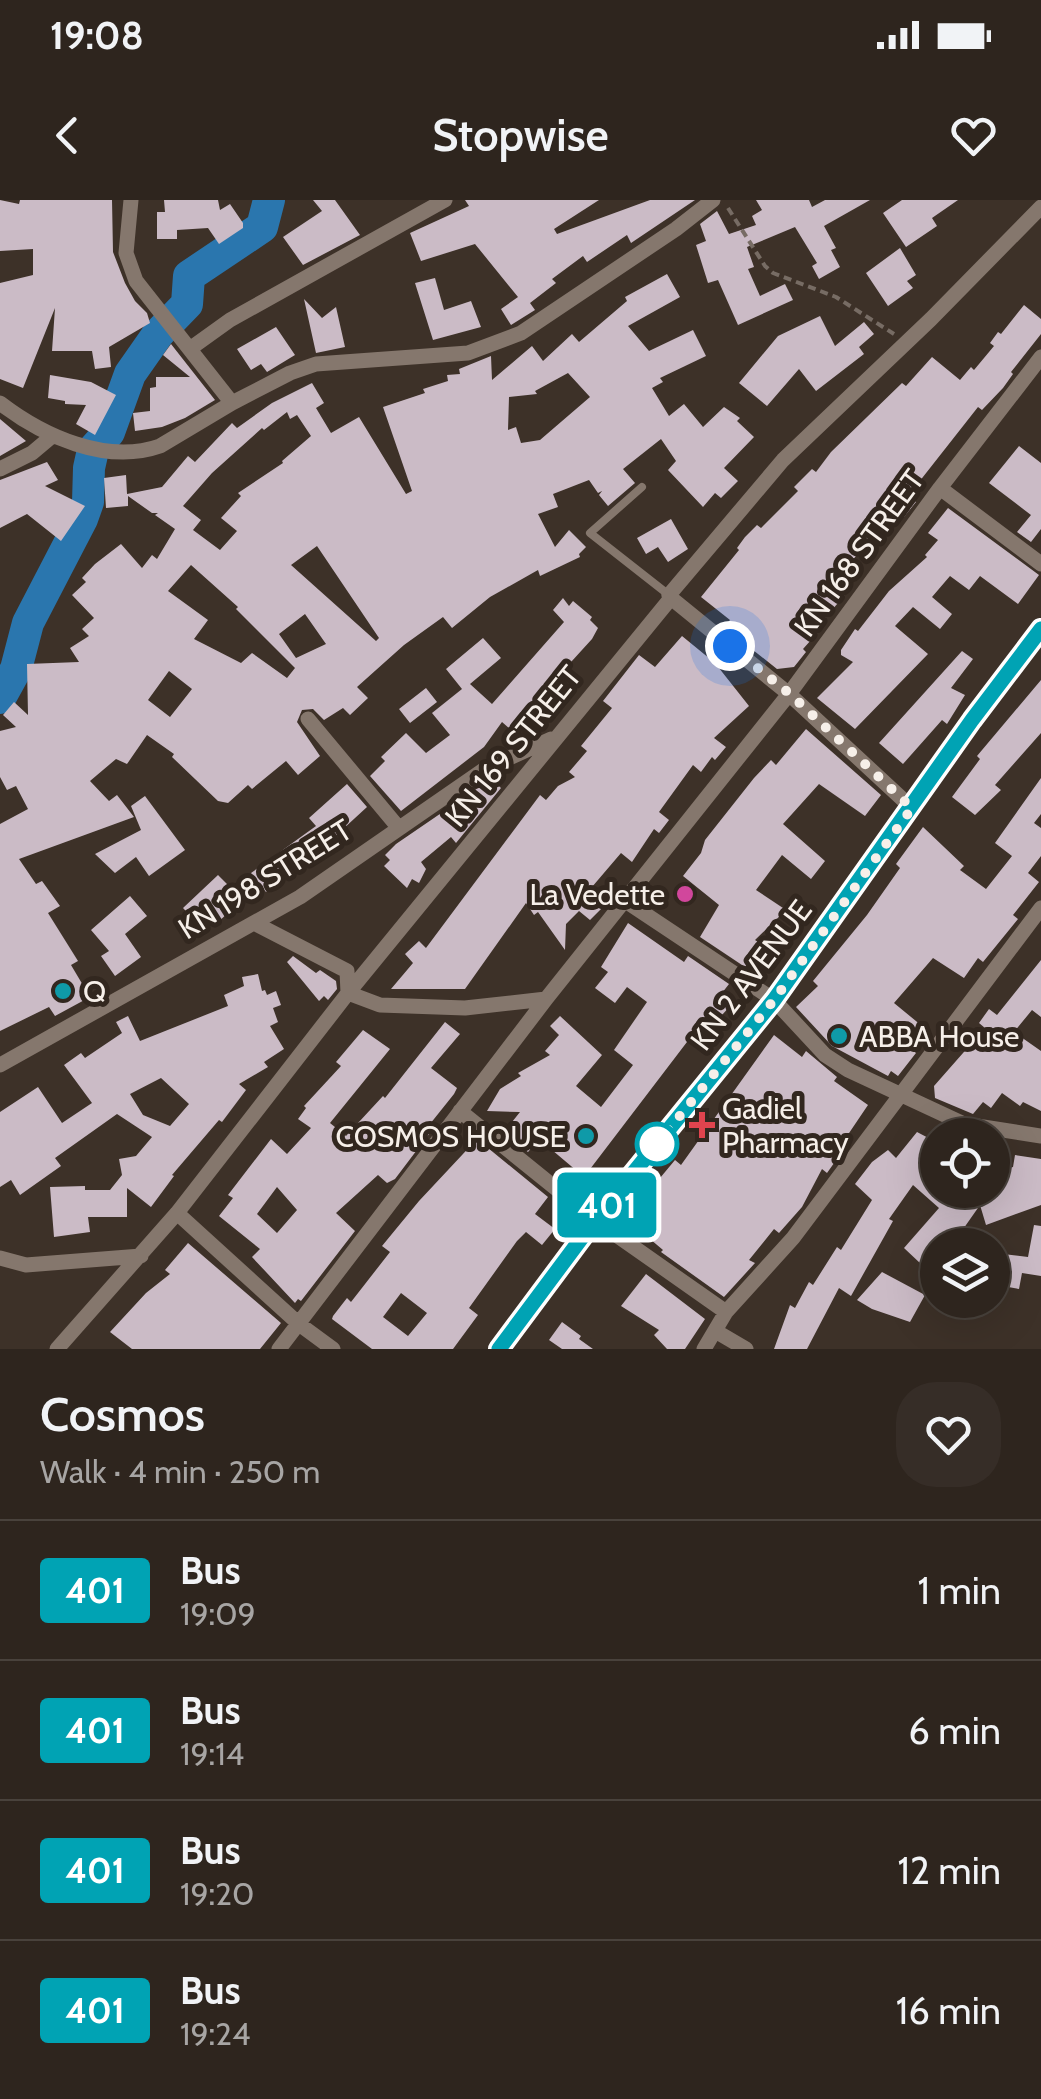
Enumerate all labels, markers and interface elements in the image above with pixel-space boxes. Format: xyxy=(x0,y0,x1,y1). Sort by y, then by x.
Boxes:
text: 19:08 xyxy=(50,12,144,59)
icon: back xyxy=(40,108,95,163)
text: Stopwise xyxy=(432,108,609,162)
icon: heart xyxy=(946,108,1001,163)
street label: KN 168 STREET xyxy=(786,462,932,644)
your location xyxy=(705,621,755,671)
street label: KN 169 STREET xyxy=(437,658,589,834)
street label: KN 198 STREET xyxy=(171,811,359,947)
place label: La Vedette xyxy=(529,876,665,913)
marker: La Vedette xyxy=(674,883,696,905)
street label: KN 2 AVENUE xyxy=(682,893,820,1057)
place label: Q xyxy=(83,973,106,1010)
marker: Q xyxy=(52,980,74,1002)
place label: ABBA House xyxy=(859,1018,1019,1055)
marker: ABBA House xyxy=(828,1025,850,1047)
place label: Gadiel Pharmacy xyxy=(722,1090,849,1161)
marker: Gadiel Pharmacy xyxy=(691,1114,713,1136)
place label: COSMOS HOUSE xyxy=(336,1118,566,1155)
map controls xyxy=(920,1118,1010,1318)
button: locate xyxy=(920,1118,1010,1208)
unlabelled marker xyxy=(636,1123,678,1165)
marker: COSMOS HOUSE xyxy=(575,1125,597,1147)
line badge: 401 xyxy=(550,1172,664,1238)
text: 401 xyxy=(577,1184,637,1227)
button: layers xyxy=(920,1228,1010,1318)
button: heart xyxy=(896,1382,1001,1487)
text: Cosmos xyxy=(40,1385,205,1443)
text: Walk · 4 min · 250 m xyxy=(40,1452,320,1491)
text: Bus xyxy=(180,1547,241,1594)
text: 1 min xyxy=(917,1567,1001,1614)
text: 401 xyxy=(65,1569,125,1612)
text: 19:09 xyxy=(180,1594,256,1633)
text: Bus xyxy=(180,1687,241,1734)
text: 6 min xyxy=(908,1707,1001,1754)
text: 401 xyxy=(65,1709,125,1752)
text: 19:14 xyxy=(180,1734,244,1773)
text: Bus xyxy=(180,1827,241,1874)
text: 12 min xyxy=(898,1847,1001,1894)
text: 401 xyxy=(65,1849,125,1892)
text: 19:20 xyxy=(180,1874,254,1913)
text: Bus xyxy=(180,1967,241,2014)
text: 16 min xyxy=(896,1987,1001,2034)
text: 401 xyxy=(65,1989,125,2032)
text: 19:24 xyxy=(180,2014,251,2053)

